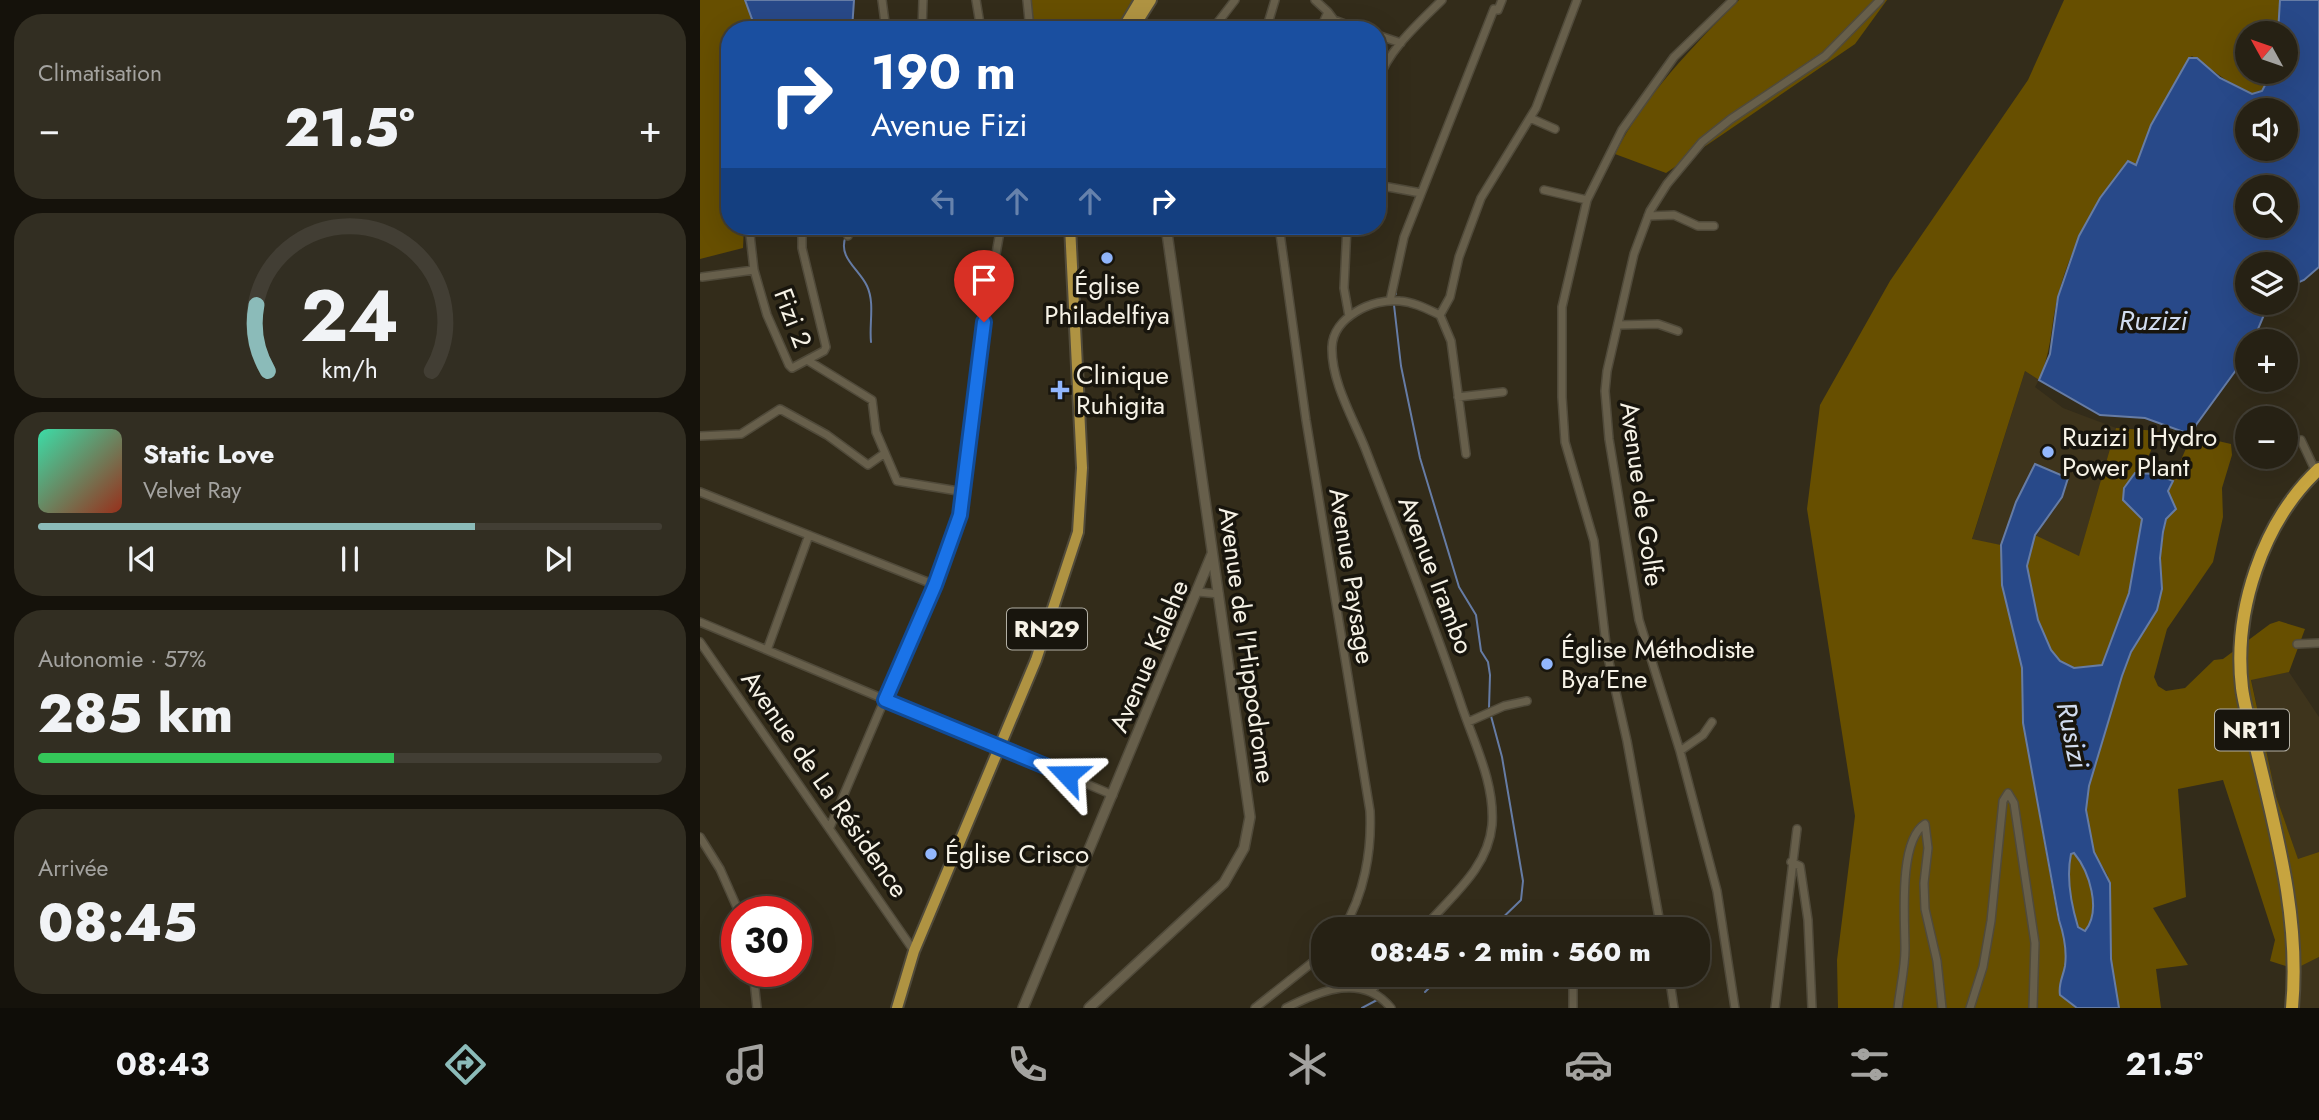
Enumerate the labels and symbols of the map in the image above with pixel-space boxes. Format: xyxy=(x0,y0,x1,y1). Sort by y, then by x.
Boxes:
north arrow xyxy=(2235,21,2298,84)
pin xyxy=(954,250,1014,322)
marker: Église Philadelfiya xyxy=(1099,250,1115,266)
place label: Église Philadelfiya xyxy=(1044,266,1170,334)
street label: Fizi 2 xyxy=(764,283,822,353)
water label: Ruzizi xyxy=(2119,300,2188,341)
place label: Clinique Ruhigita xyxy=(1076,356,1169,424)
marker: Clinique Ruhigita xyxy=(1050,380,1070,400)
street label: Avenue de Golfe xyxy=(1610,399,1674,589)
place label: Ruzizi I Hydro Power Plant xyxy=(2062,418,2217,486)
marker: Ruzizi I Hydro Power Plant xyxy=(2040,444,2056,460)
street label: Avenue Paysage xyxy=(1319,485,1385,667)
street label: Avenue Irambo xyxy=(1389,491,1483,659)
street label: Avenue de l'Hippodrome xyxy=(1209,504,1285,786)
street label: Avenue Kalehe xyxy=(1100,574,1198,738)
road number: RN29 xyxy=(1007,608,1087,650)
place label: Église Méthodiste Bya'Ene xyxy=(1561,630,1755,698)
marker: Église Méthodiste Bya'Ene xyxy=(1539,656,1555,672)
street label: Avenue de La Résidence xyxy=(732,663,918,905)
water label: Rusizi xyxy=(2045,698,2100,773)
road number: NR11 xyxy=(2215,710,2289,750)
position arrow xyxy=(1030,738,1104,812)
place label: Église Crisco xyxy=(945,835,1089,873)
marker: Église Crisco xyxy=(923,846,939,862)
speed limit sign: 30 xyxy=(721,896,812,987)

